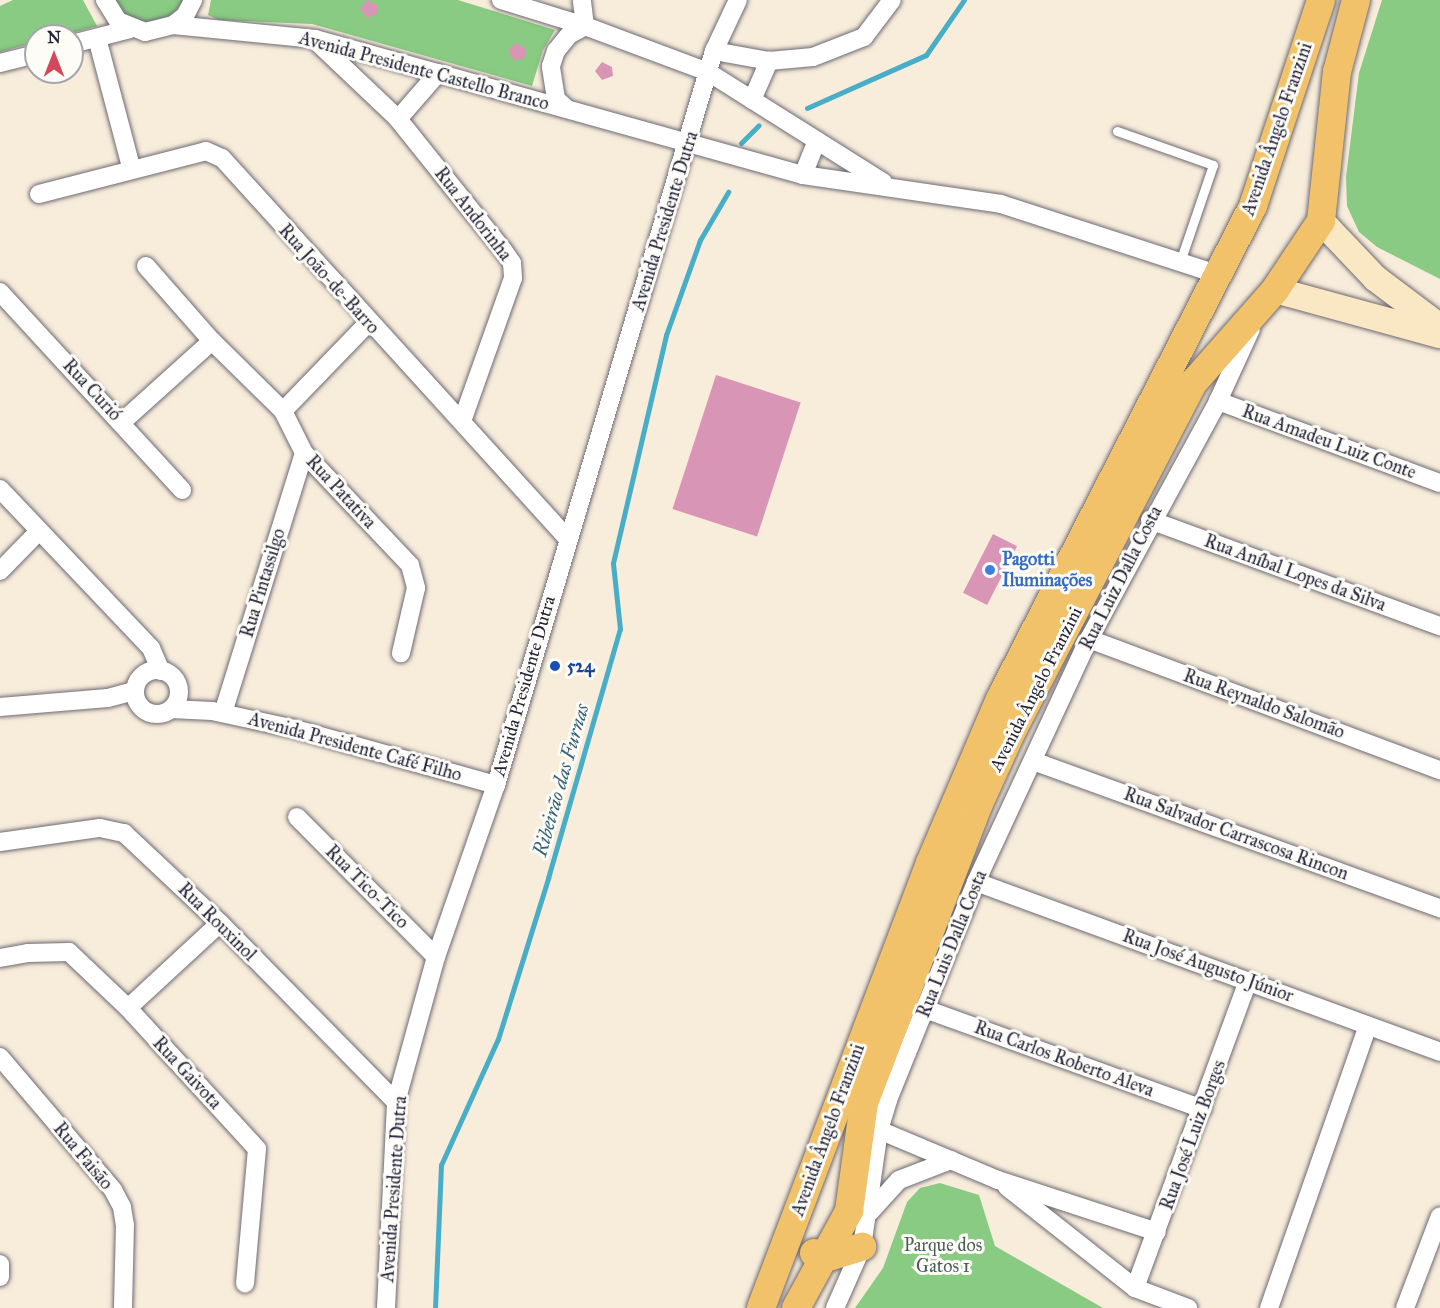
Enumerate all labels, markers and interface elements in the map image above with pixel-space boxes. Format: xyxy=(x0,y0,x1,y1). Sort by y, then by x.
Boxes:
north arrow xyxy=(24,24,84,84)
street label: Avenida Presidente Castello Branco xyxy=(297,27,551,115)
text: N xyxy=(47,28,61,47)
street label: Avenida Ângelo Franzini xyxy=(1237,40,1317,218)
street label: Avenida Presidente Dutra xyxy=(627,129,703,313)
street label: Rua Andorinha xyxy=(430,163,516,265)
street label: Rua João-de-Barro xyxy=(274,220,384,338)
street label: Rua Curió xyxy=(58,355,126,425)
street label: Rua Amadeu Luiz Conte xyxy=(1239,400,1419,484)
street label: Rua Patativa xyxy=(302,451,380,533)
street label: Rua Luiz Dalla Costa xyxy=(1075,502,1167,654)
street label: Rua Pintassilgo xyxy=(236,526,290,640)
street label: Rua Aníbal Lopes da Silva xyxy=(1201,530,1389,616)
place label: Pagotti Iluminações xyxy=(1002,549,1092,592)
marker: Pagotti Iluminações xyxy=(983,563,997,577)
street label: Avenida Presidente Dutra xyxy=(488,593,560,779)
street label: Avenida Ângelo Franzini xyxy=(985,603,1087,775)
place label: 524 xyxy=(567,655,594,677)
marker: 524 xyxy=(548,659,562,673)
street label: Rua Reynaldo Salomão xyxy=(1180,665,1348,743)
water label: Ribeirão das Furnas xyxy=(528,701,594,859)
street label: Avenida Presidente Café Filho xyxy=(246,708,464,786)
street label: Rua Salvador Carrascosa Rincon xyxy=(1121,783,1351,885)
street label: Rua Tico-Tico xyxy=(321,841,413,933)
street label: Rua Luis Dalla Costa xyxy=(913,867,991,1021)
street label: Rua Rouxinol xyxy=(173,878,261,966)
street label: Rua José Augusto Júnior xyxy=(1120,925,1296,1007)
street label: Rua Carlos Roberto Aleva xyxy=(971,1016,1157,1102)
street label: Rua Gaivota xyxy=(148,1032,226,1114)
street label: Avenida Ângelo Franzini xyxy=(787,1041,869,1219)
street label: Rua José Luiz Borges xyxy=(1156,1057,1230,1213)
street label: Avenida Presidente Dutra xyxy=(377,1095,411,1283)
street label: Rua Faisão xyxy=(49,1118,117,1194)
park label: Parque dos Gatos 1 xyxy=(904,1235,982,1278)

